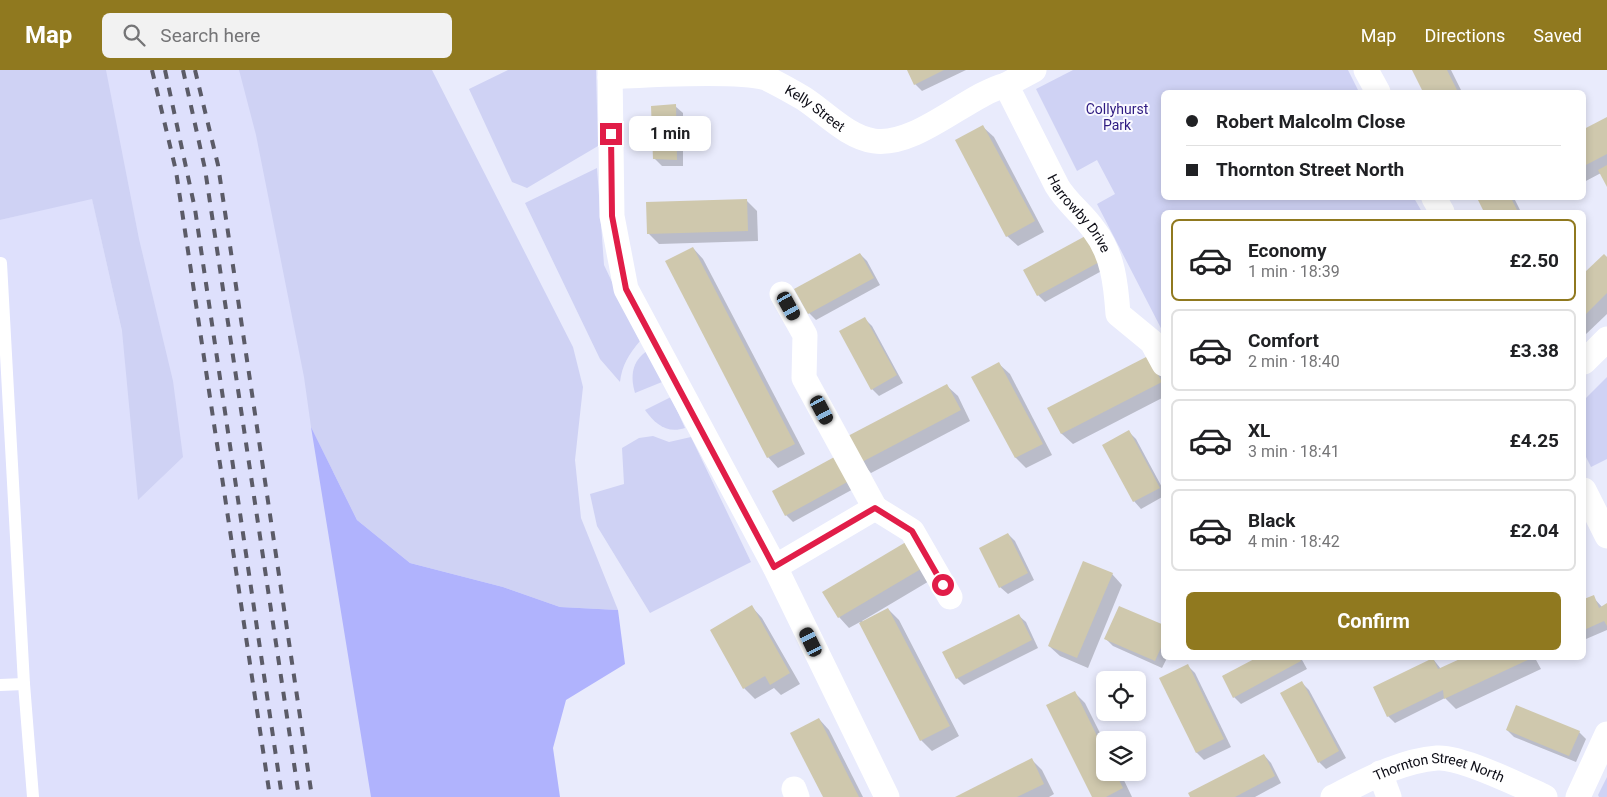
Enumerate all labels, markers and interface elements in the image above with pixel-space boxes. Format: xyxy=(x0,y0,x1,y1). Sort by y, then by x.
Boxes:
search box xyxy=(102,13,452,58)
text: Map xyxy=(25,21,72,49)
icon: search xyxy=(120,21,148,49)
text: Search here xyxy=(160,24,260,47)
text: Map xyxy=(1361,25,1396,46)
text: Directions xyxy=(1424,25,1505,46)
text: Saved xyxy=(1533,25,1582,46)
street label: Kelly Street xyxy=(782,81,848,135)
park label: Collyhurst Park xyxy=(1086,101,1149,133)
text: Robert Malcolm Close xyxy=(1216,110,1405,133)
callout: 1 min xyxy=(628,116,711,152)
route end xyxy=(600,123,622,145)
text: 1 min xyxy=(650,124,690,143)
text: Thornton Street North xyxy=(1216,158,1404,181)
street label: Harrowby Drive xyxy=(1044,171,1114,255)
icon: car xyxy=(1188,238,1233,283)
text: Economy xyxy=(1248,239,1327,262)
text: £2.50 xyxy=(1509,249,1559,272)
text: 1 min · 18:39 xyxy=(1248,262,1340,281)
car xyxy=(775,289,802,323)
icon: car xyxy=(1188,328,1233,373)
text: Comfort xyxy=(1248,329,1319,352)
text: £3.38 xyxy=(1509,339,1559,362)
text: 2 min · 18:40 xyxy=(1248,352,1340,371)
car xyxy=(808,393,835,427)
icon: car xyxy=(1188,418,1233,463)
text: XL xyxy=(1248,419,1270,442)
text: £4.25 xyxy=(1509,429,1559,452)
text: 3 min · 18:41 xyxy=(1248,442,1340,461)
icon: car xyxy=(1188,508,1233,553)
text: Black xyxy=(1248,509,1295,532)
text: £2.04 xyxy=(1509,519,1559,542)
text: 4 min · 18:42 xyxy=(1248,532,1340,551)
route start xyxy=(932,574,954,596)
button: Confirm xyxy=(1186,592,1561,650)
car xyxy=(797,625,824,659)
map controls xyxy=(1096,671,1146,781)
button: locate xyxy=(1096,671,1146,721)
button: layers xyxy=(1096,731,1146,781)
text: Thornton Street North xyxy=(1371,750,1507,785)
street label: Thornton Street North xyxy=(1370,771,1506,791)

